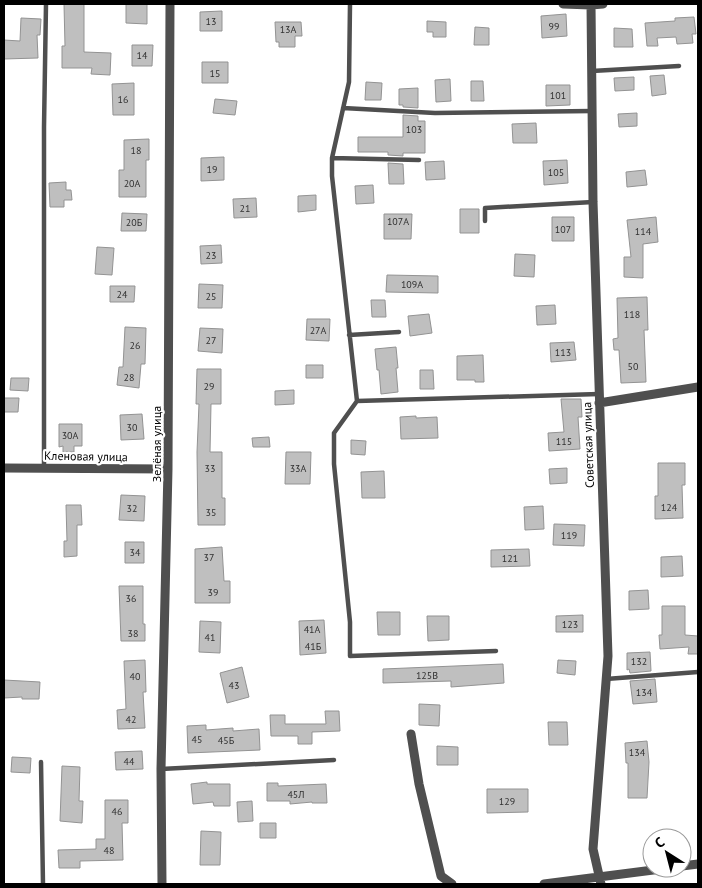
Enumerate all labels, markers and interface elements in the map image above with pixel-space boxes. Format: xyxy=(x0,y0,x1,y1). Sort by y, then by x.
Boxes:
house number: 13 xyxy=(206,15,216,28)
house number: 99 xyxy=(549,20,559,33)
house number: 13А xyxy=(280,23,297,36)
house number: 14 xyxy=(137,49,148,62)
house number: 15 xyxy=(210,67,220,80)
house number: 101 xyxy=(550,89,566,102)
house number: 16 xyxy=(118,93,128,106)
house number: 103 xyxy=(406,123,422,136)
house number: 18 xyxy=(131,144,141,157)
house number: 19 xyxy=(207,163,217,176)
house number: 105 xyxy=(548,166,564,179)
house number: 20А xyxy=(124,177,141,190)
house number: 21 xyxy=(240,202,250,215)
house number: 107А xyxy=(387,215,409,228)
house number: 20Б xyxy=(126,216,143,229)
house number: 107 xyxy=(555,223,571,236)
house number: 114 xyxy=(635,225,652,238)
house number: 23 xyxy=(206,249,216,262)
house number: 109А xyxy=(401,278,423,291)
house number: 24 xyxy=(117,288,128,301)
house number: 25 xyxy=(206,290,216,303)
house number: 118 xyxy=(624,308,640,321)
house number: 27А xyxy=(310,324,327,337)
house number: 27 xyxy=(206,334,216,347)
house number: 26 xyxy=(130,339,140,352)
house number: 113 xyxy=(555,346,571,359)
house number: 50 xyxy=(628,360,639,373)
house number: 28 xyxy=(124,371,134,384)
house number: 29 xyxy=(204,380,214,393)
street label: Советская улица xyxy=(579,402,597,488)
street label: Зелёная улица xyxy=(149,406,164,482)
house number: 30 xyxy=(127,421,138,434)
house number: 30А xyxy=(62,429,79,442)
house number: 115 xyxy=(556,435,572,448)
street label: Кленовая улица xyxy=(44,448,128,464)
house number: 33 xyxy=(205,462,215,475)
house number: 33А xyxy=(290,462,307,475)
house number: 124 xyxy=(661,501,678,514)
house number: 32 xyxy=(127,502,137,515)
house number: 35 xyxy=(206,506,216,519)
house number: 119 xyxy=(561,529,577,542)
house number: 34 xyxy=(130,546,141,559)
house number: 37 xyxy=(204,551,214,564)
house number: 121 xyxy=(502,552,518,565)
house number: 39 xyxy=(208,586,218,599)
house number: 36 xyxy=(126,592,136,605)
house number: 123 xyxy=(562,618,578,631)
house number: 41А xyxy=(304,623,321,636)
house number: 38 xyxy=(128,627,138,640)
house number: 41 xyxy=(205,631,215,644)
house number: 41Б xyxy=(305,640,322,653)
house number: 132 xyxy=(631,655,647,668)
house number: 125В xyxy=(416,669,438,682)
house number: 40 xyxy=(130,670,141,683)
house number: 43 xyxy=(229,679,239,692)
house number: 134 xyxy=(636,686,653,699)
house number: 42 xyxy=(126,713,136,726)
house number: 45 xyxy=(192,733,202,746)
house number: 45Б xyxy=(218,734,235,747)
house number: 134 xyxy=(629,746,646,759)
house number: 44 xyxy=(124,755,135,768)
house number: 45Л xyxy=(287,788,305,801)
house number: 129 xyxy=(499,795,515,808)
house number: 46 xyxy=(112,805,122,818)
north arrow xyxy=(642,828,692,878)
text: С xyxy=(651,833,668,852)
house number: 48 xyxy=(104,844,114,857)

